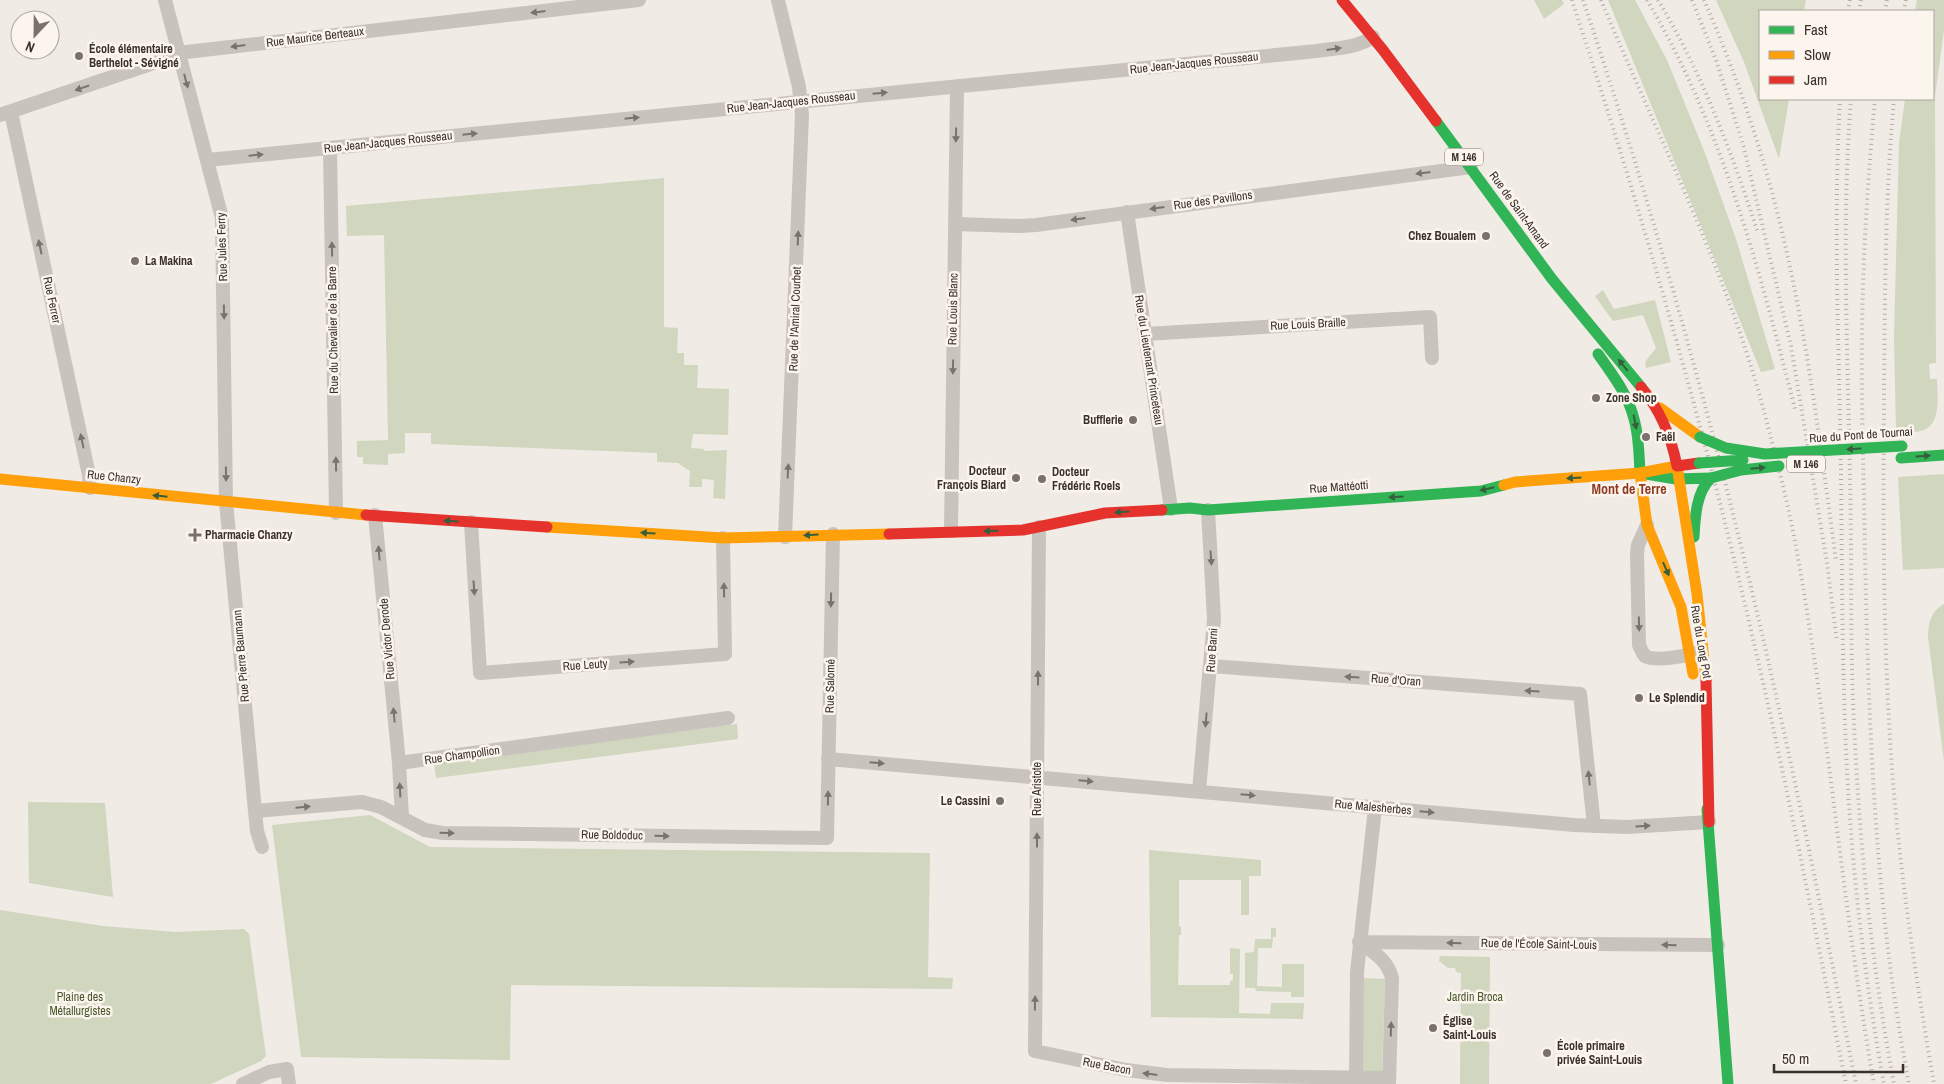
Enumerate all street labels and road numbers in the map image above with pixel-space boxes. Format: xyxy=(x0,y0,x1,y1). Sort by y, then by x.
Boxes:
street label: Rue Maurice Berteaux xyxy=(265,23,365,51)
street label: Rue Jean-Jacques Rousseau xyxy=(1129,48,1259,78)
street label: Rue Jean-Jacques Rousseau xyxy=(726,87,856,117)
street label: Rue Jean-Jacques Rousseau xyxy=(323,127,453,157)
road number: M 146 xyxy=(1445,148,1483,166)
street label: Rue de Saint-Amand xyxy=(1486,168,1552,252)
street label: Rue des Pavillons xyxy=(1173,187,1253,213)
street label: Rue Jules Ferry xyxy=(213,212,231,282)
street label: Rue du Chevalier de la Barre xyxy=(324,266,342,394)
street label: Rue de l'Amiral Courbet xyxy=(785,266,805,372)
street label: Rue Louis Blanc xyxy=(944,273,962,345)
street label: Rue Ferrer xyxy=(39,275,65,325)
street label: Rue du Lieutenant Princeteau xyxy=(1131,294,1167,426)
street label: Rue Louis Braille xyxy=(1270,314,1346,334)
street label: Rue du Pont de Tournai xyxy=(1809,423,1913,447)
road number: M 146 xyxy=(1787,456,1825,472)
street label: Rue Chanzy xyxy=(86,466,142,488)
street label: Rue Mattéotti xyxy=(1309,477,1369,497)
street label: Rue Victor Derode xyxy=(375,598,399,680)
street label: Rue du Long Pot xyxy=(1687,604,1715,680)
street label: Rue Pierre Baumann xyxy=(229,609,253,703)
street label: Rue Barni xyxy=(1202,627,1222,673)
street label: Rue Leuty xyxy=(562,655,608,675)
street label: Rue Salomé xyxy=(822,659,838,713)
street label: Rue d'Oran xyxy=(1370,670,1422,690)
street label: Rue Champollion xyxy=(423,742,501,768)
street label: Rue Aristote xyxy=(1029,762,1045,816)
street label: Rue Malesherbes xyxy=(1334,796,1412,818)
street label: Rue Boldoduc xyxy=(581,826,643,844)
street label: Rue de l'École Saint-Louis xyxy=(1481,935,1597,953)
street label: Rue Bacon xyxy=(1082,1054,1132,1078)

